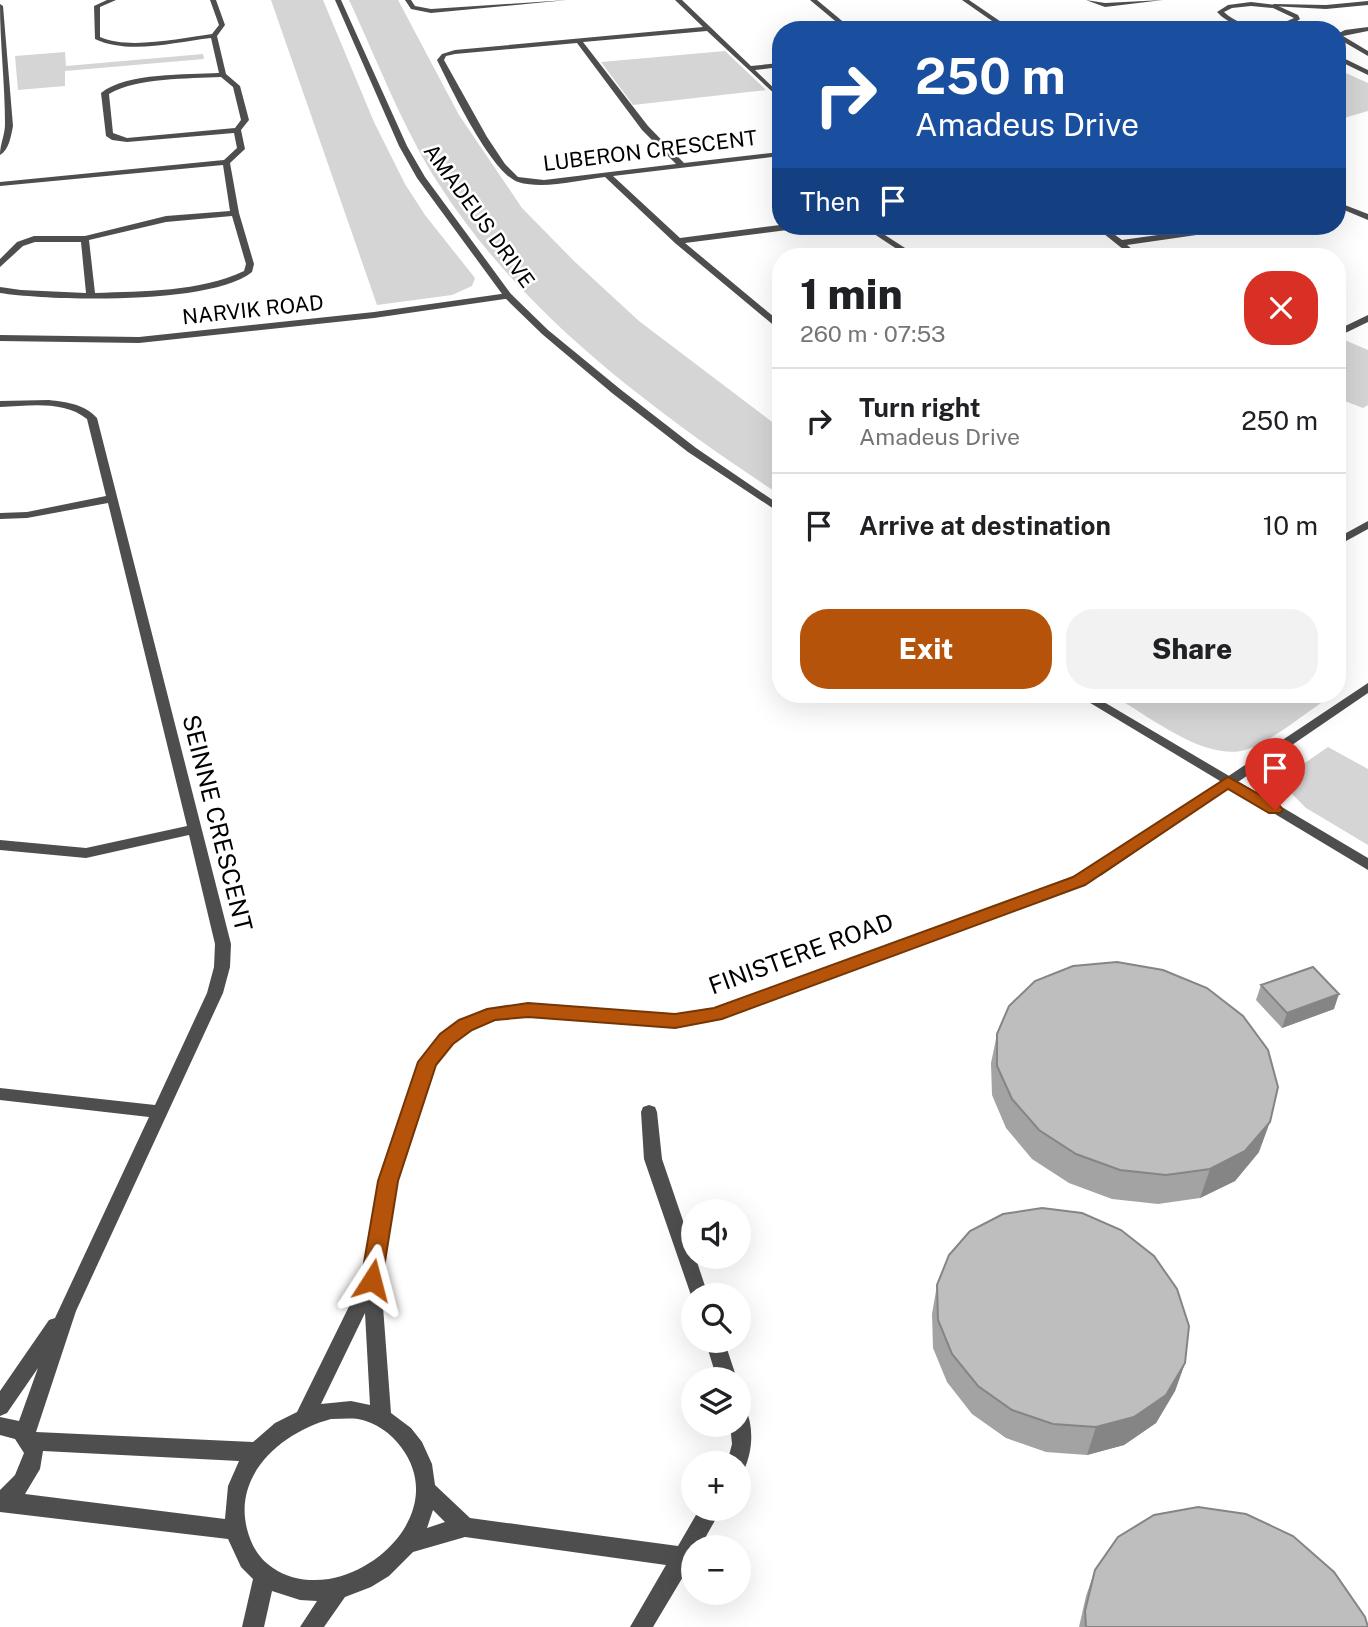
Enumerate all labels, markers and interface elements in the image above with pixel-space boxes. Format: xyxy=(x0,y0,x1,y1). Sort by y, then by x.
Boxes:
text: 250 m xyxy=(915,47,1066,105)
icon: right xyxy=(800,49,891,140)
text: Amadeus Drive xyxy=(915,106,1139,143)
street label: LUBERON CRESCENT xyxy=(541,125,758,176)
street label: AMADEUS DRIVE xyxy=(419,139,540,293)
icon: arrive xyxy=(874,182,912,220)
text: Then xyxy=(800,186,860,217)
text: 1 min xyxy=(800,269,903,318)
button: close xyxy=(1244,271,1318,345)
street label: NARVIK ROAD xyxy=(181,290,325,329)
text: 260 m · 07:53 xyxy=(800,320,946,347)
text: Turn right xyxy=(859,392,981,423)
icon: right xyxy=(800,402,838,440)
text: 250 m xyxy=(1241,405,1318,436)
text: Amadeus Drive xyxy=(859,423,1020,450)
icon: arrive xyxy=(800,507,838,545)
text: Arrive at destination xyxy=(859,510,1111,541)
text: 10 m xyxy=(1263,510,1318,541)
button: Exit xyxy=(800,609,1052,689)
button: Share xyxy=(1066,609,1318,689)
street label: SEINNE CRESCENT xyxy=(178,712,258,934)
pin xyxy=(1245,738,1305,810)
icon: arrive xyxy=(1256,749,1294,787)
street label: FINISTERE ROAD xyxy=(705,907,897,999)
map controls xyxy=(681,1199,751,1605)
button: sound xyxy=(681,1199,751,1269)
position arrow xyxy=(335,1243,409,1317)
button: search xyxy=(681,1283,751,1353)
button: layers xyxy=(681,1367,751,1437)
button: + xyxy=(681,1451,751,1521)
button: − xyxy=(681,1535,751,1605)

